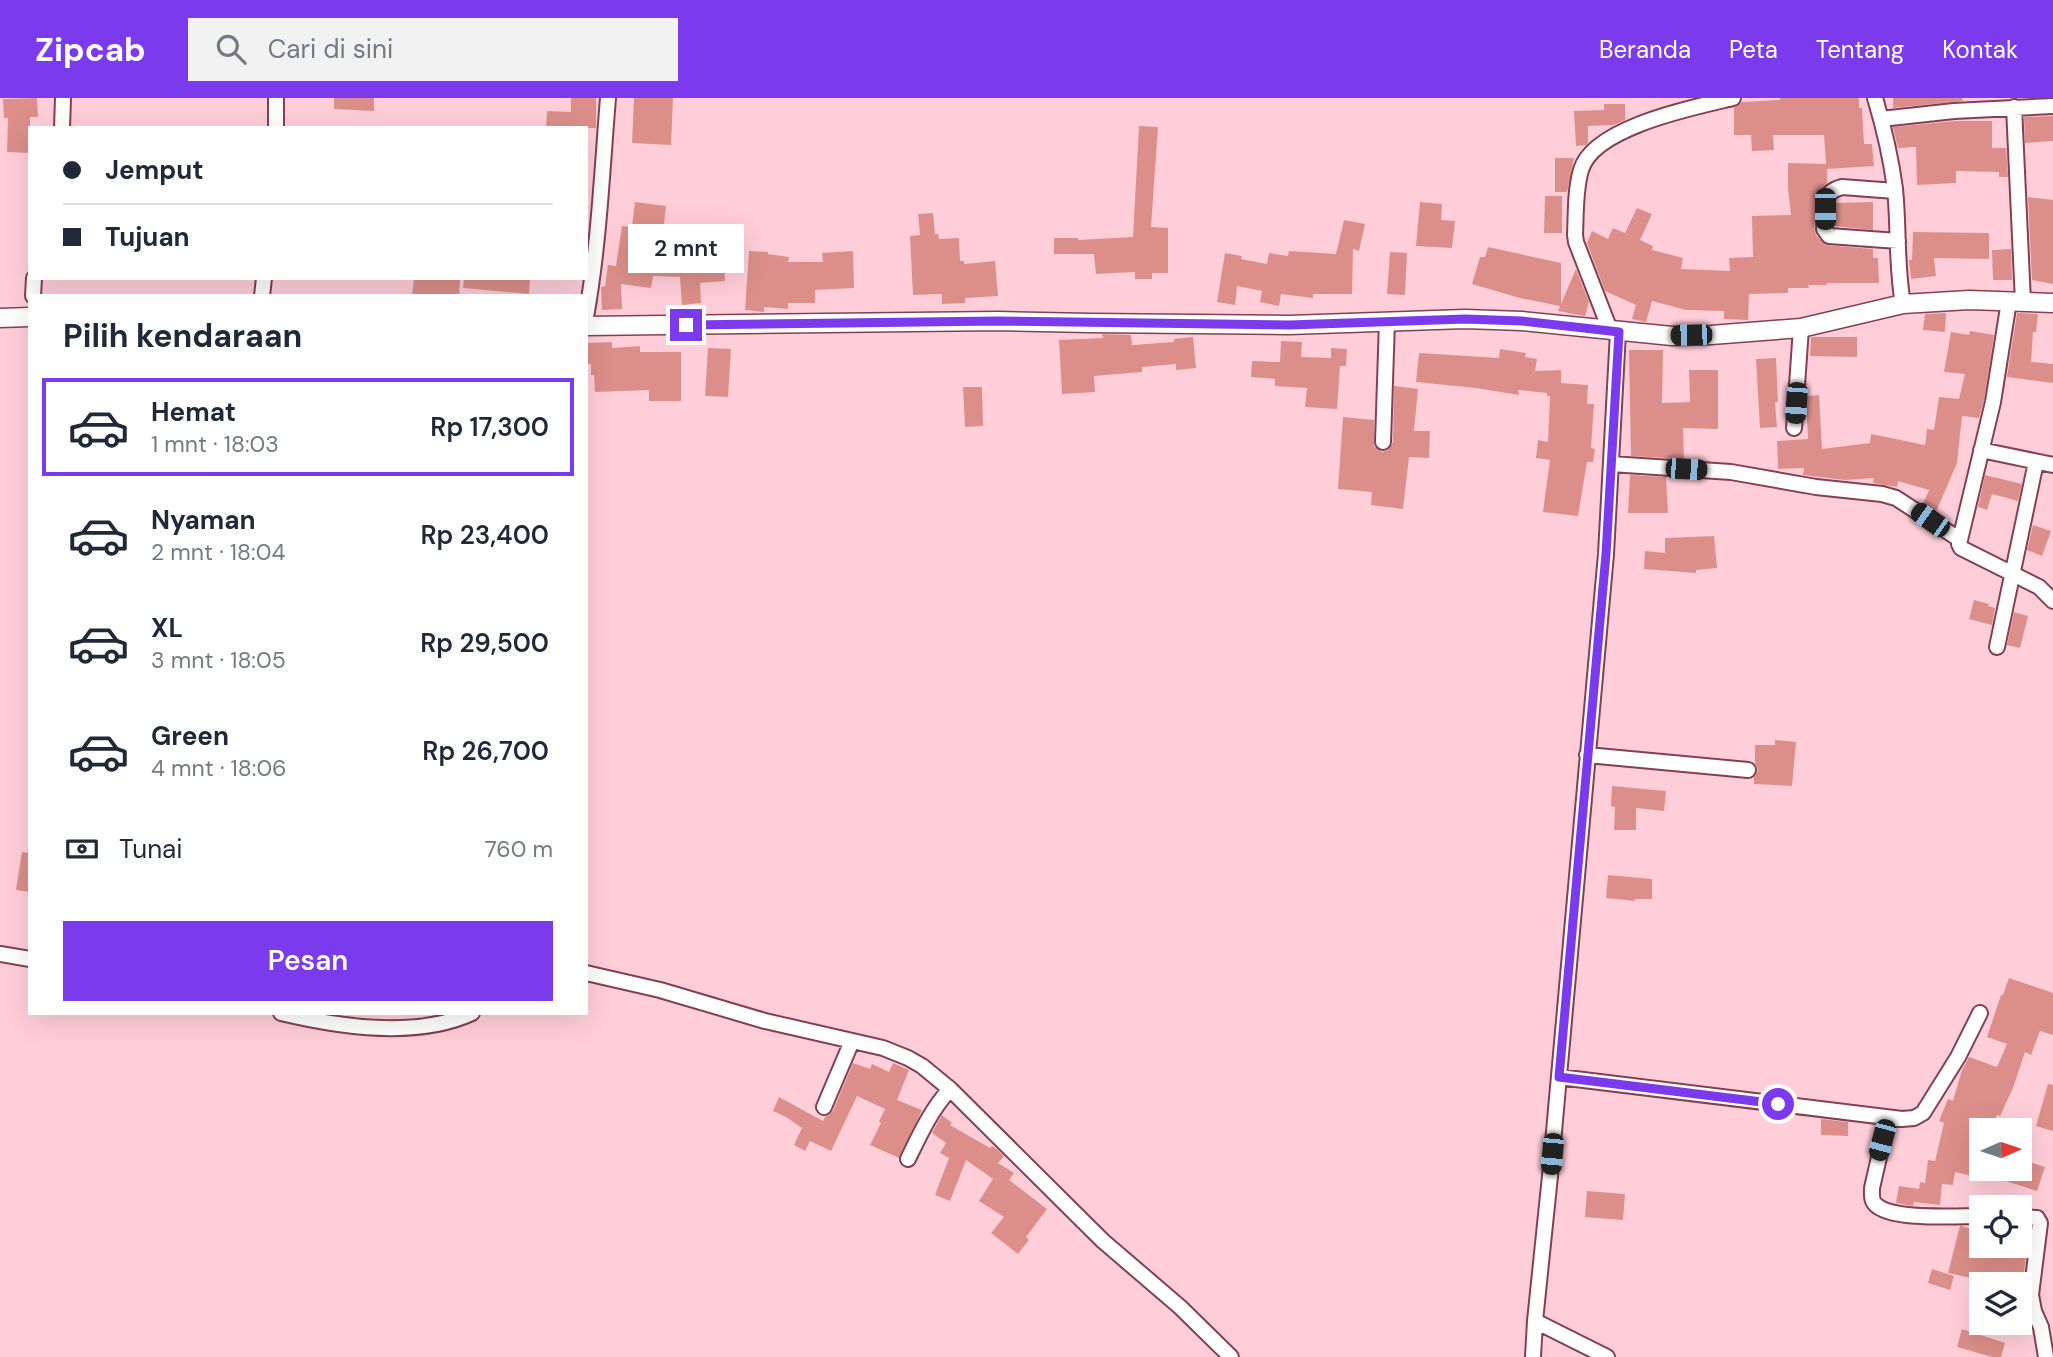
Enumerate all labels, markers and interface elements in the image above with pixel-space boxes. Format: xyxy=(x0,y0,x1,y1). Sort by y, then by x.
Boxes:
search box xyxy=(188,18,678,81)
text: Zipcab xyxy=(35,28,146,71)
icon: search xyxy=(212,30,250,68)
text: Cari di sini xyxy=(268,32,393,66)
text: Beranda xyxy=(1599,34,1691,65)
text: Peta xyxy=(1729,34,1778,65)
text: Tentang xyxy=(1816,34,1904,65)
text: Kontak xyxy=(1942,34,2018,65)
text: Jemput xyxy=(105,153,204,187)
car xyxy=(1815,188,1836,230)
text: Tujuan xyxy=(105,220,190,254)
callout: 2 mnt xyxy=(628,224,744,272)
text: 2 mnt xyxy=(654,233,718,263)
route end xyxy=(670,309,702,341)
text: Pilih kendaraan xyxy=(63,315,302,357)
car xyxy=(1670,324,1713,346)
car xyxy=(1785,381,1808,425)
text: Hemat xyxy=(151,395,236,429)
icon: car xyxy=(67,396,130,459)
text: Rp 17,300 xyxy=(430,410,549,444)
text: 1 mnt · 18:03 xyxy=(151,429,279,459)
car xyxy=(1665,457,1708,481)
car xyxy=(1907,499,1954,541)
text: Nyaman xyxy=(151,503,256,537)
icon: car xyxy=(67,504,130,567)
text: Rp 23,400 xyxy=(420,518,549,552)
text: 2 mnt · 18:04 xyxy=(151,537,285,567)
text: XL xyxy=(151,611,183,645)
icon: car xyxy=(67,612,130,675)
text: Rp 29,500 xyxy=(420,626,549,660)
text: 3 mnt · 18:05 xyxy=(151,645,286,675)
text: Green xyxy=(151,719,229,753)
icon: car xyxy=(67,720,130,783)
text: Rp 26,700 xyxy=(422,734,549,768)
text: 4 mnt · 18:06 xyxy=(151,753,287,783)
icon: cash xyxy=(63,830,101,868)
text: Tunai xyxy=(119,832,183,866)
text: 760 m xyxy=(485,834,553,864)
button: Pesan xyxy=(63,921,553,1001)
route start xyxy=(1762,1088,1794,1120)
car xyxy=(1867,1117,1898,1163)
north arrow xyxy=(1969,1118,2032,1181)
map controls xyxy=(1969,1118,2032,1335)
car xyxy=(1540,1132,1565,1176)
button: locate xyxy=(1969,1195,2032,1258)
button: layers xyxy=(1969,1272,2032,1335)

